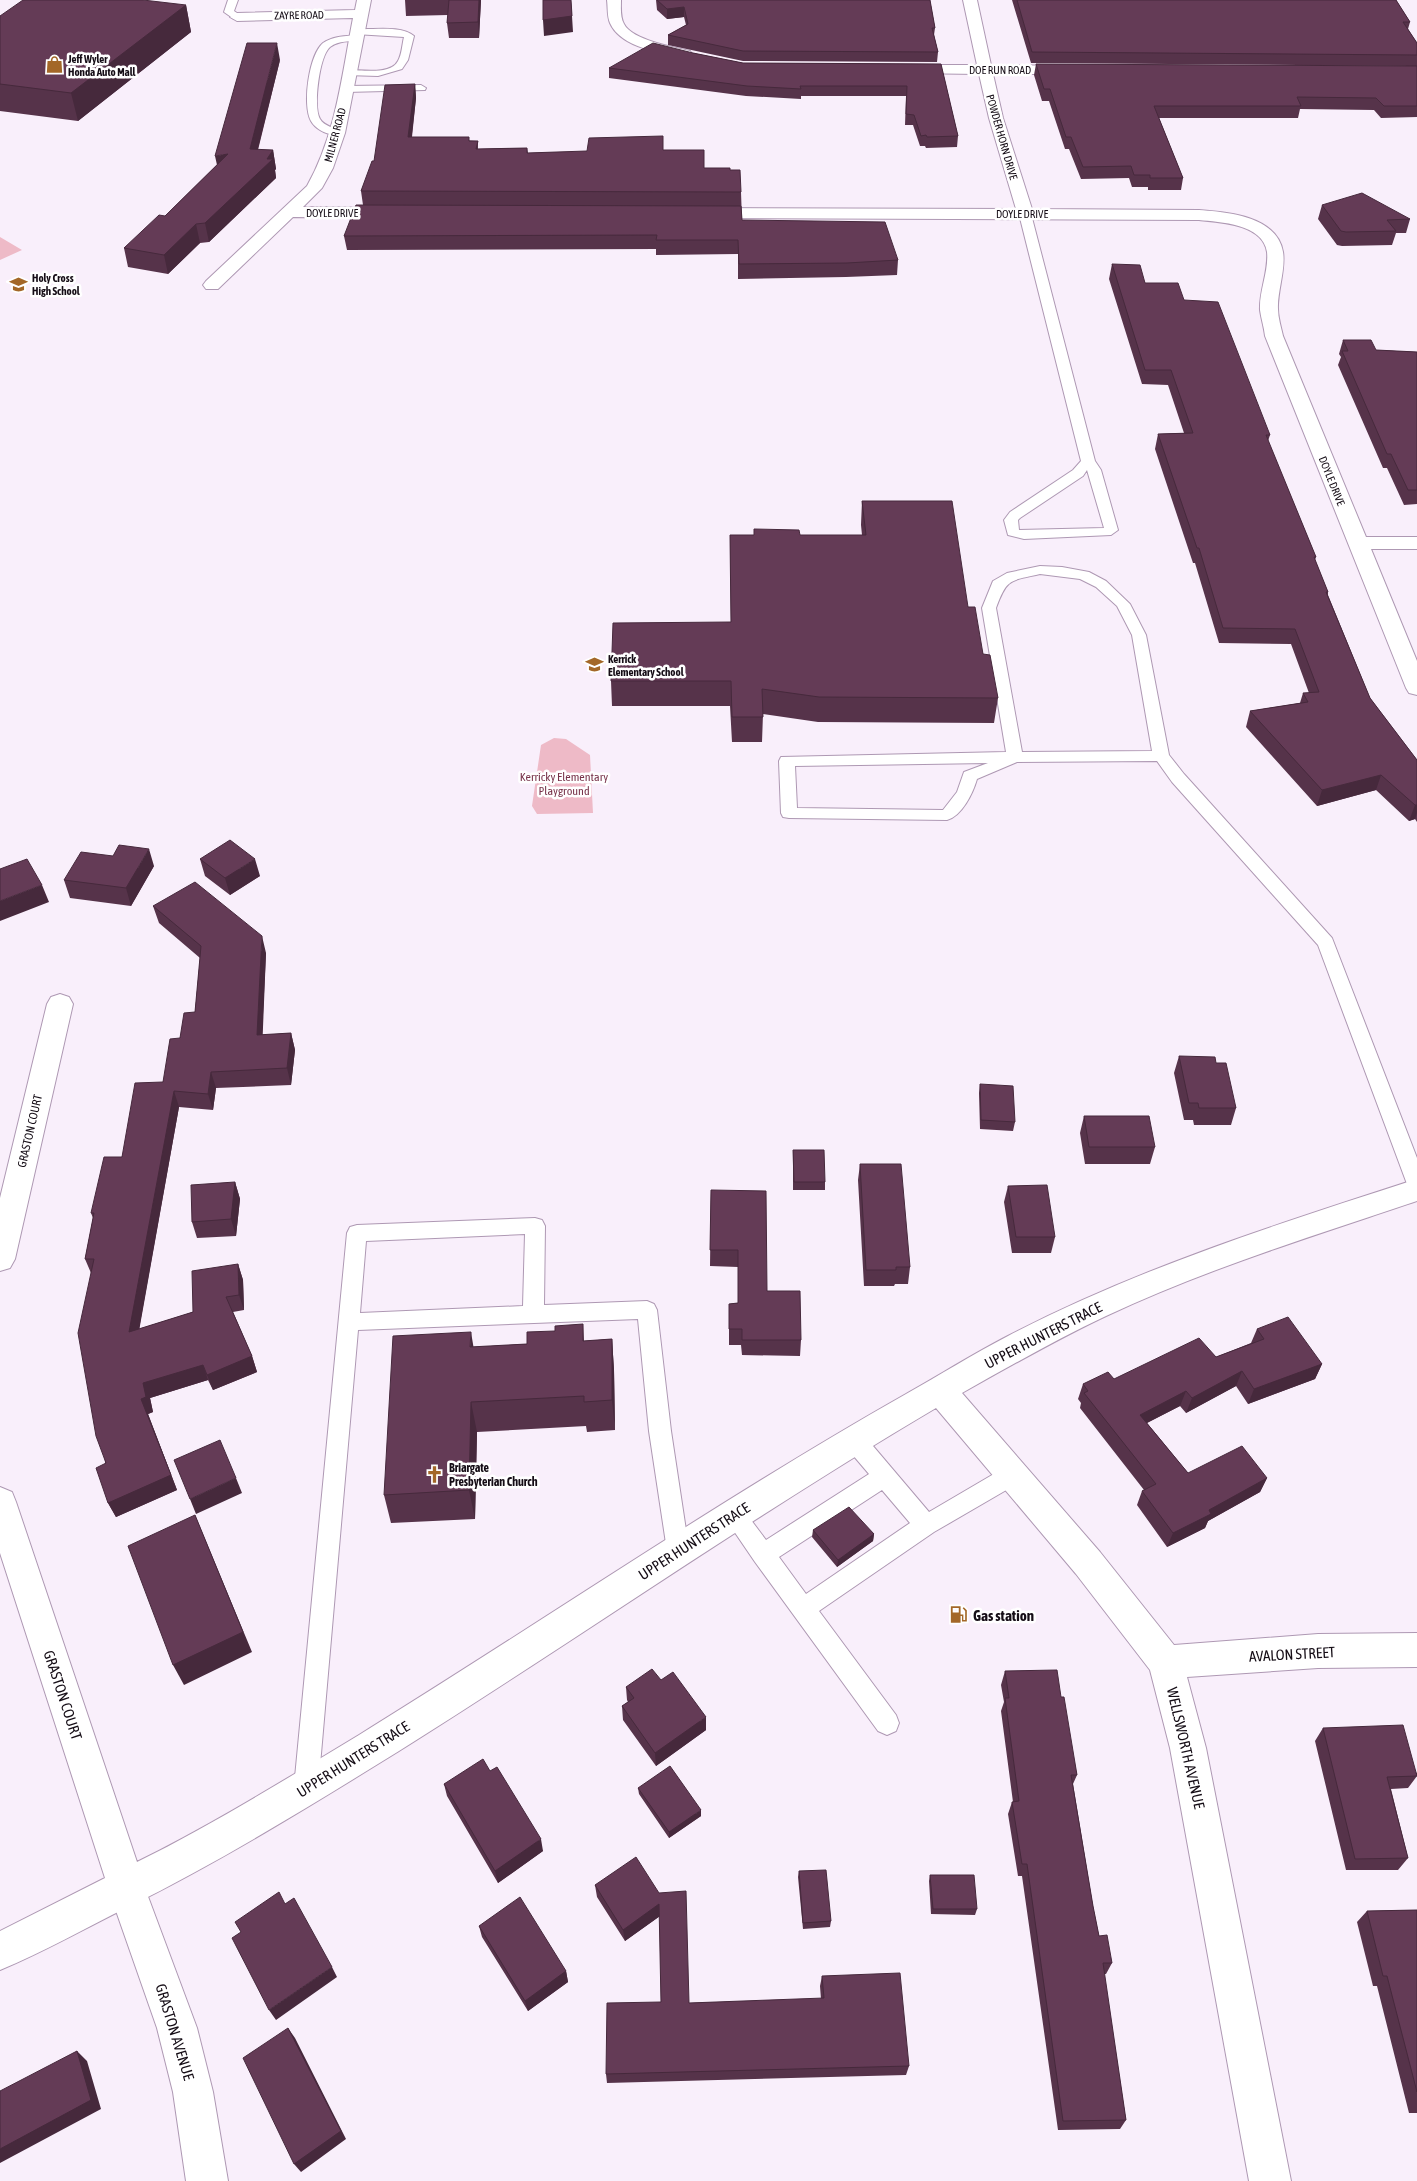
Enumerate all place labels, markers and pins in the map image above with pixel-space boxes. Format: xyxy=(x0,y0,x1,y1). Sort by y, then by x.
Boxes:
place label: Jeff Wyler Honda Auto Mall xyxy=(67,53,137,78)
shop icon: Jeff Wyler Honda Auto Mall xyxy=(44,55,64,75)
place label: Holy Cross High School xyxy=(32,272,81,297)
school or university icon: Holy Cross High School xyxy=(8,274,28,294)
place label: Kerrick Elementary School xyxy=(608,653,685,678)
school or university icon: Kerrick Elementary School xyxy=(584,655,604,675)
place label: Briargate Presbyterian Church xyxy=(449,1461,538,1489)
church icon: Briargate Presbyterian Church xyxy=(425,1465,445,1485)
fuel station icon: Gas station xyxy=(949,1605,969,1625)
place label: Gas station xyxy=(973,1607,1034,1624)

